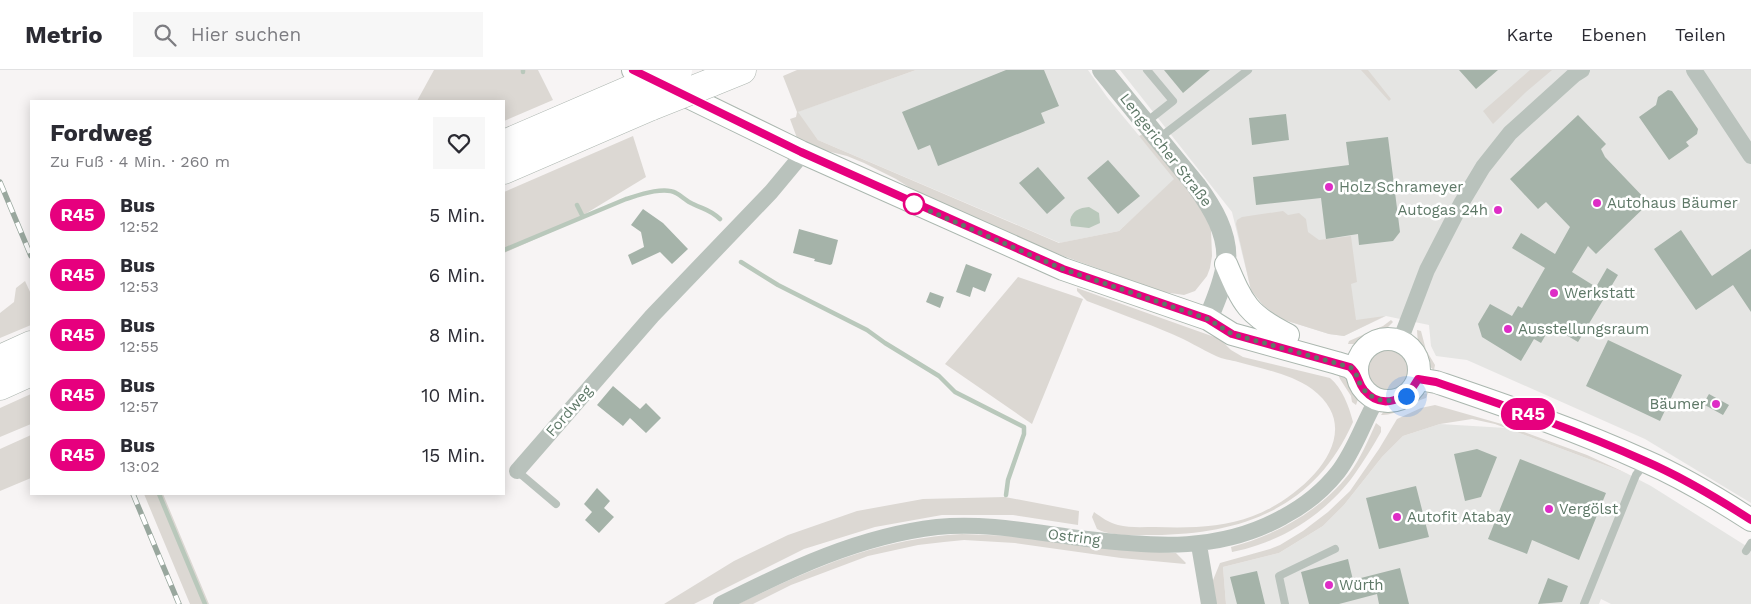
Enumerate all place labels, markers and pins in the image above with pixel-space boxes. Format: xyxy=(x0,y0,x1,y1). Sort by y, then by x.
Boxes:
place label: Holz Schrameyer xyxy=(1339,178,1463,196)
marker: Holz Schrameyer xyxy=(1323,181,1335,193)
unlabelled marker xyxy=(903,193,925,215)
place label: Autohaus Bäumer xyxy=(1607,194,1738,212)
marker: Autohaus Bäumer xyxy=(1591,197,1603,209)
place label: Autogas 24h xyxy=(1397,201,1488,219)
marker: Autogas 24h xyxy=(1492,204,1504,216)
place label: Werkstatt xyxy=(1564,284,1636,302)
marker: Werkstatt xyxy=(1548,287,1560,299)
place label: Ausstellungsraum xyxy=(1518,320,1649,338)
marker: Ausstellungsraum xyxy=(1502,323,1514,335)
place label: Bäumer xyxy=(1649,395,1706,413)
marker: Bäumer xyxy=(1710,398,1722,410)
place label: Vergölst xyxy=(1559,500,1619,518)
marker: Vergölst xyxy=(1543,503,1555,515)
place label: Autofit Atabay xyxy=(1407,508,1511,526)
marker: Autofit Atabay xyxy=(1391,511,1403,523)
place label: Würth xyxy=(1339,576,1384,594)
marker: Würth xyxy=(1323,579,1335,591)

